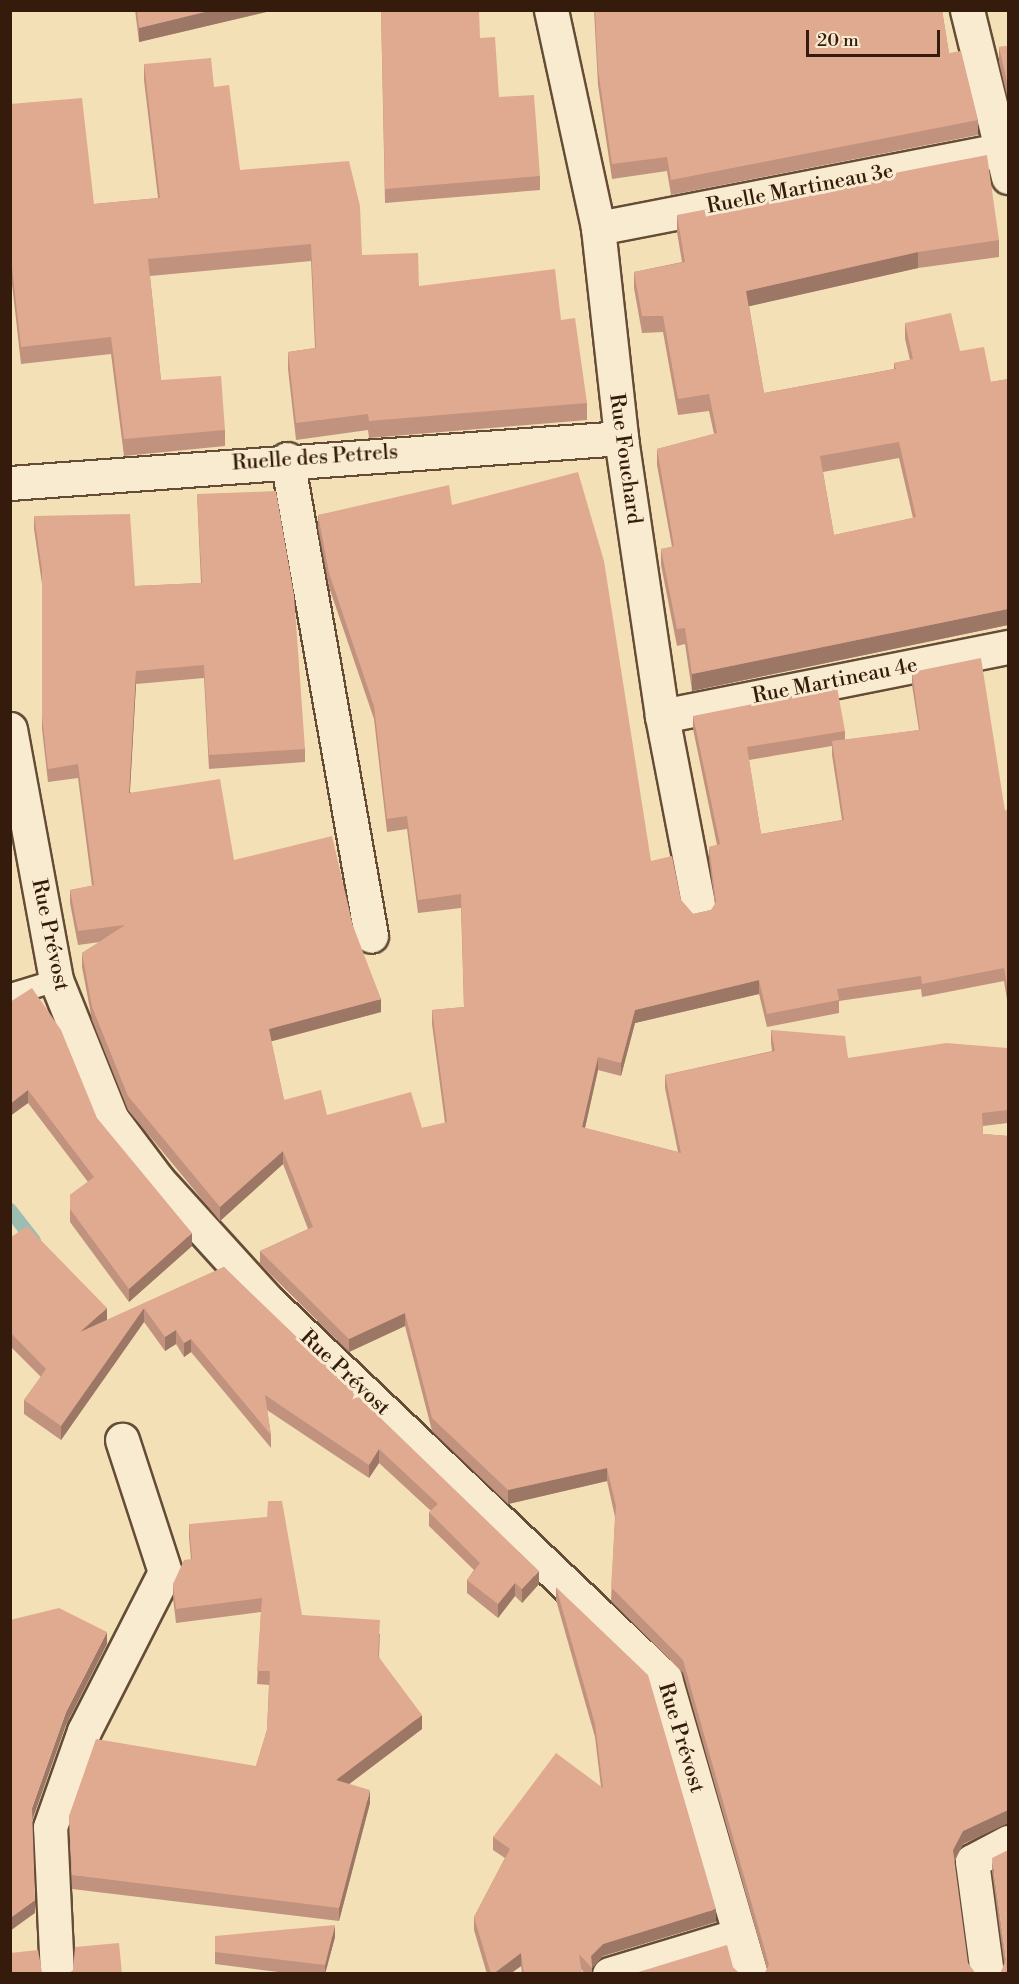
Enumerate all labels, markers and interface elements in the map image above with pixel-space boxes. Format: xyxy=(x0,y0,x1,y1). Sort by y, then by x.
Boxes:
scale bar xyxy=(809,18,942,56)
text: 20 m xyxy=(817,29,859,52)
street label: Ruelle Martineau 3e xyxy=(704,159,896,219)
street label: Rue Fouchard xyxy=(603,392,647,526)
street label: Ruelle des Petrels xyxy=(231,440,399,476)
street label: Rue Martineau 4e xyxy=(750,653,920,709)
street label: Rue Prévost xyxy=(26,877,74,993)
street label: Rue Prévost xyxy=(295,1325,395,1421)
street label: Rue Prévost xyxy=(652,1680,710,1796)

